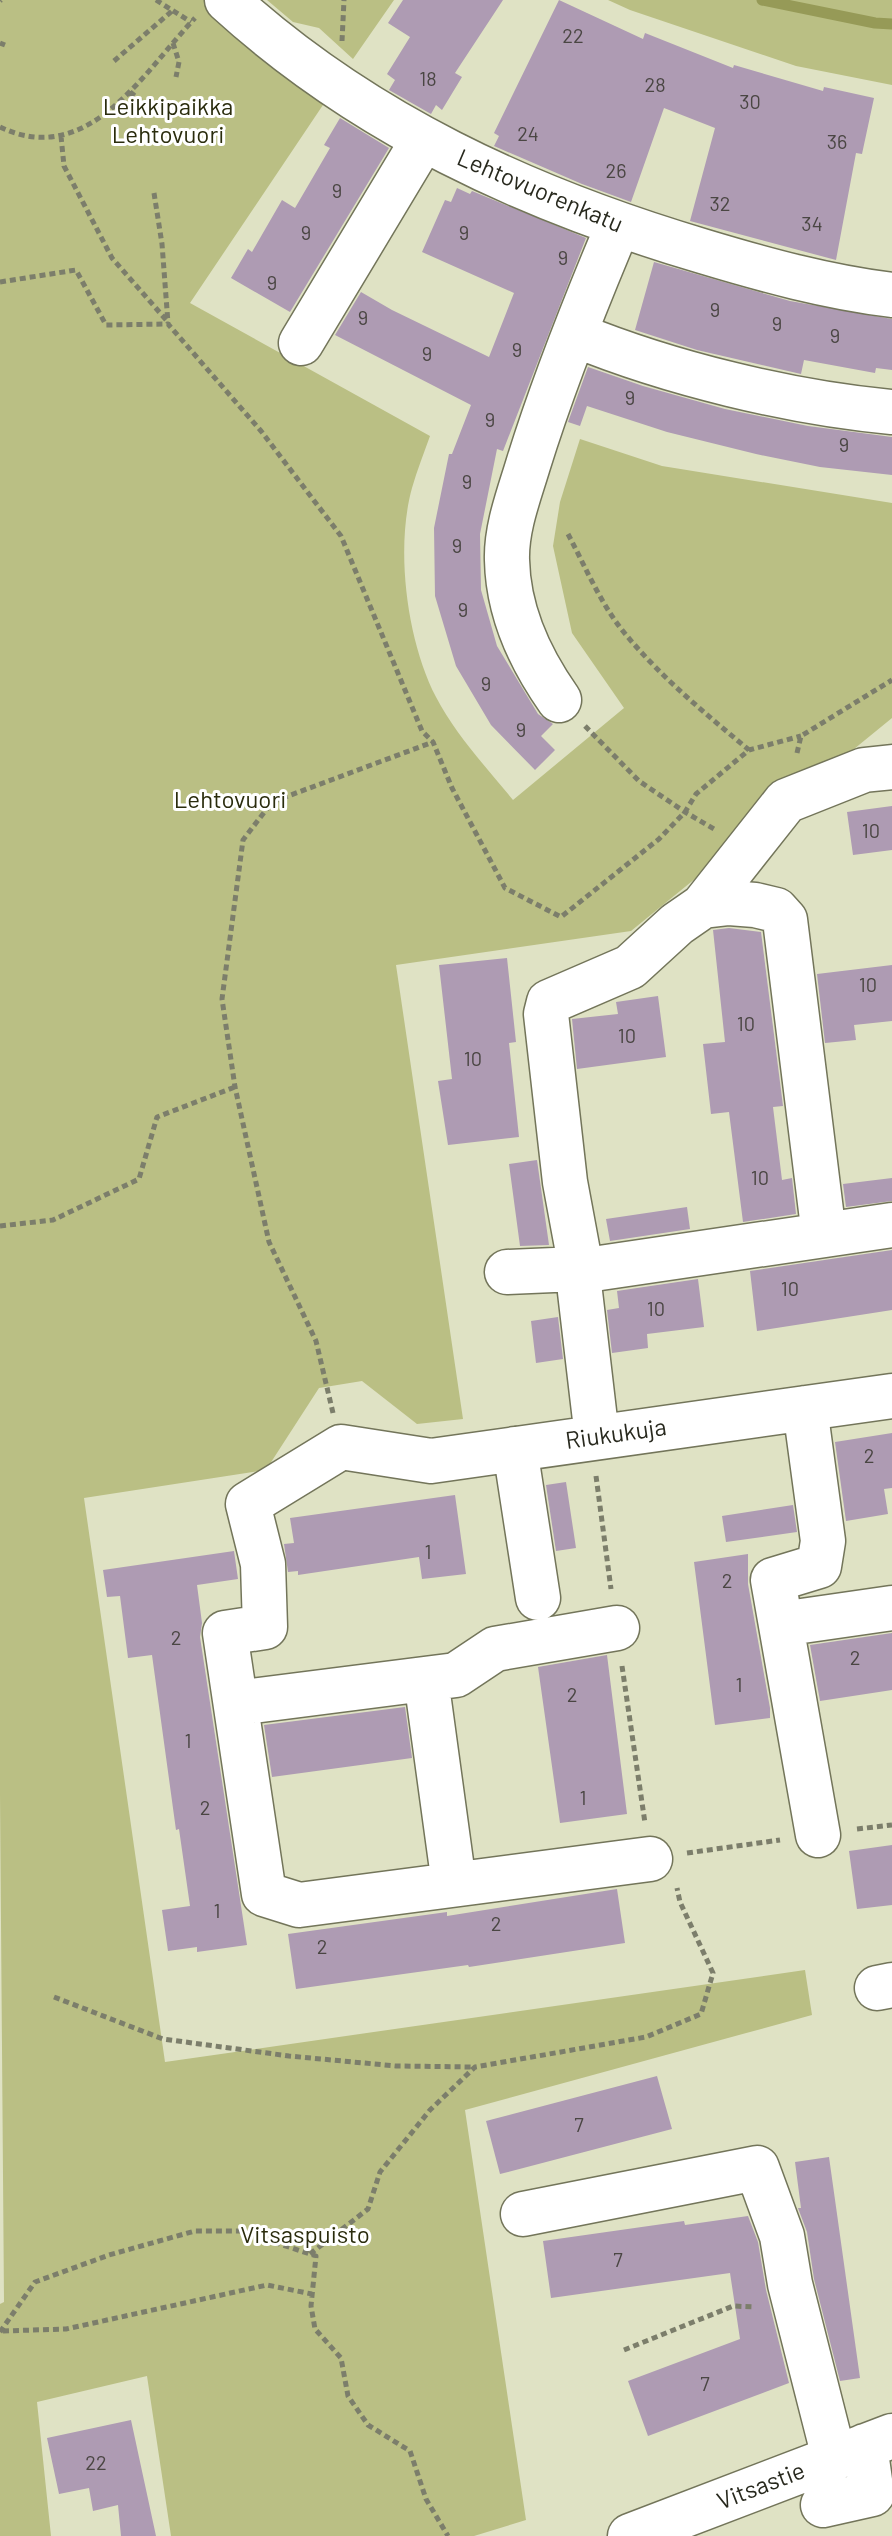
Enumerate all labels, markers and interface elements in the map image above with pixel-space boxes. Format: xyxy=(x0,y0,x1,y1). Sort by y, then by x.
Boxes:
house number: 22 xyxy=(562,23,584,47)
house number: 18 xyxy=(419,66,437,90)
house number: 28 xyxy=(644,72,666,96)
house number: 30 xyxy=(739,89,761,113)
park label: Leikkipaikka Lehtovuori xyxy=(103,91,233,148)
house number: 24 xyxy=(517,121,539,145)
house number: 36 xyxy=(827,129,847,153)
street label: Lehtovuorenkatu xyxy=(453,142,628,238)
house number: 26 xyxy=(605,158,627,182)
house number: 9 xyxy=(332,178,342,202)
house number: 32 xyxy=(709,191,731,215)
house number: 34 xyxy=(801,211,823,235)
house number: 9 xyxy=(301,220,311,244)
house number: 9 xyxy=(459,220,469,244)
house number: 9 xyxy=(558,245,568,269)
house number: 9 xyxy=(267,270,277,294)
house number: 9 xyxy=(710,297,720,321)
house number: 9 xyxy=(358,305,368,329)
house number: 9 xyxy=(772,311,782,335)
house number: 9 xyxy=(830,323,840,347)
house number: 9 xyxy=(512,337,522,361)
house number: 9 xyxy=(422,341,432,365)
house number: 9 xyxy=(625,385,635,409)
house number: 9 xyxy=(485,407,495,431)
house number: 9 xyxy=(839,432,849,456)
house number: 9 xyxy=(462,469,472,493)
house number: 9 xyxy=(452,533,462,557)
house number: 9 xyxy=(458,597,468,621)
house number: 9 xyxy=(481,671,491,695)
house number: 9 xyxy=(516,717,526,741)
park label: Lehtovuori xyxy=(174,784,286,813)
house number: 10 xyxy=(862,818,880,842)
house number: 10 xyxy=(859,972,877,996)
house number: 10 xyxy=(737,1011,755,1035)
house number: 10 xyxy=(618,1023,636,1047)
house number: 10 xyxy=(464,1046,482,1070)
house number: 10 xyxy=(751,1165,769,1189)
house number: 10 xyxy=(781,1276,799,1300)
house number: 10 xyxy=(647,1296,665,1320)
street label: Riukukuja xyxy=(563,1411,668,1454)
house number: 2 xyxy=(864,1443,874,1467)
house number: 1 xyxy=(425,1539,432,1563)
house number: 2 xyxy=(722,1568,732,1592)
house number: 2 xyxy=(171,1625,181,1649)
house number: 2 xyxy=(850,1645,860,1669)
house number: 1 xyxy=(736,1672,743,1696)
house number: 2 xyxy=(567,1682,577,1706)
house number: 1 xyxy=(185,1728,192,1752)
house number: 1 xyxy=(580,1785,587,1809)
house number: 2 xyxy=(200,1795,210,1819)
house number: 1 xyxy=(214,1898,221,1922)
house number: 2 xyxy=(491,1911,501,1935)
house number: 2 xyxy=(317,1934,327,1958)
house number: 7 xyxy=(574,2112,584,2136)
park label: Vitsaspuisto xyxy=(240,2219,370,2248)
house number: 7 xyxy=(613,2247,623,2271)
house number: 7 xyxy=(700,2371,710,2395)
house number: 22 xyxy=(85,2450,107,2474)
street label: Vitsastie xyxy=(712,2455,809,2515)

